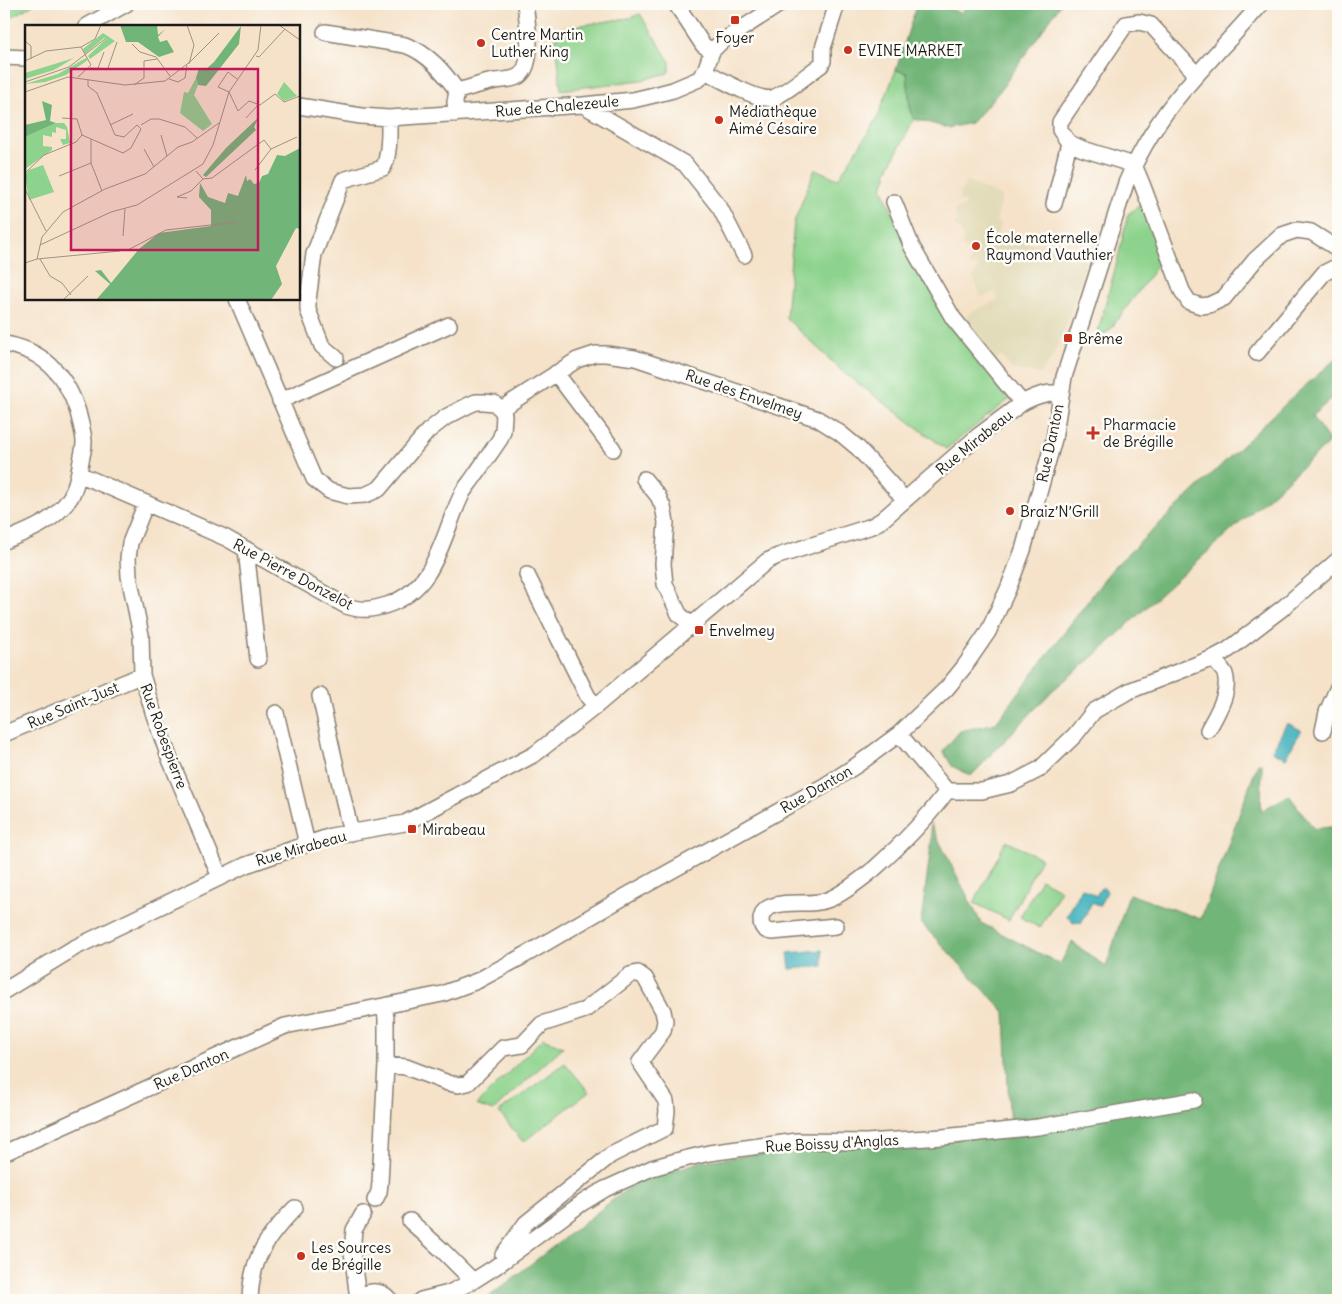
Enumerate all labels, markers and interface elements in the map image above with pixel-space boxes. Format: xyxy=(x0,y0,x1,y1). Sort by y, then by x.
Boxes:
marker: Foyer xyxy=(729,14,741,26)
inset map xyxy=(25,25,300,300)
place label: Centre Martin Luther King xyxy=(491,25,584,61)
place label: Foyer xyxy=(716,28,755,47)
marker: Centre Martin Luther King xyxy=(475,37,487,49)
place label: EVINE MARKET xyxy=(858,41,963,60)
marker: EVINE MARKET xyxy=(842,44,854,56)
street label: Rue de Chalezeule xyxy=(494,91,620,121)
place label: Médiathèque Aimé Césaire xyxy=(729,102,817,138)
marker: Médiathèque Aimé Césaire xyxy=(713,114,725,126)
place label: École maternelle Raymond Vauthier xyxy=(986,228,1112,264)
marker: École maternelle Raymond Vauthier xyxy=(970,240,982,252)
place label: Brême xyxy=(1078,329,1123,348)
marker: Brême xyxy=(1062,332,1074,344)
street label: Rue des Envelmey xyxy=(683,365,805,423)
street label: Rue Danton xyxy=(1032,402,1068,484)
street label: Rue Mirabeau xyxy=(932,405,1016,479)
place label: Pharmacie de Brégille xyxy=(1103,415,1176,451)
marker: Pharmacie de Brégille xyxy=(1087,427,1099,439)
place label: Braiz’N’Grill xyxy=(1020,502,1099,521)
marker: Braiz’N’Grill xyxy=(1004,505,1016,517)
street label: Rue Pierre Donzelot xyxy=(230,534,356,614)
place label: Envelmey xyxy=(709,621,775,640)
marker: Envelmey xyxy=(693,624,705,636)
street label: Rue Saint-Just xyxy=(24,677,122,733)
street label: Rue Robespierre xyxy=(136,681,192,791)
street label: Rue Danton xyxy=(777,761,856,817)
place label: Mirabeau xyxy=(422,820,486,839)
marker: Mirabeau xyxy=(406,823,418,835)
street label: Rue Mirabeau xyxy=(253,826,349,870)
street label: Rue Danton xyxy=(151,1044,232,1094)
street label: Rue Boissy d'Anglas xyxy=(765,1130,899,1156)
place label: Les Sources de Brégille xyxy=(311,1238,391,1274)
marker: Les Sources de Brégille xyxy=(295,1250,307,1262)

